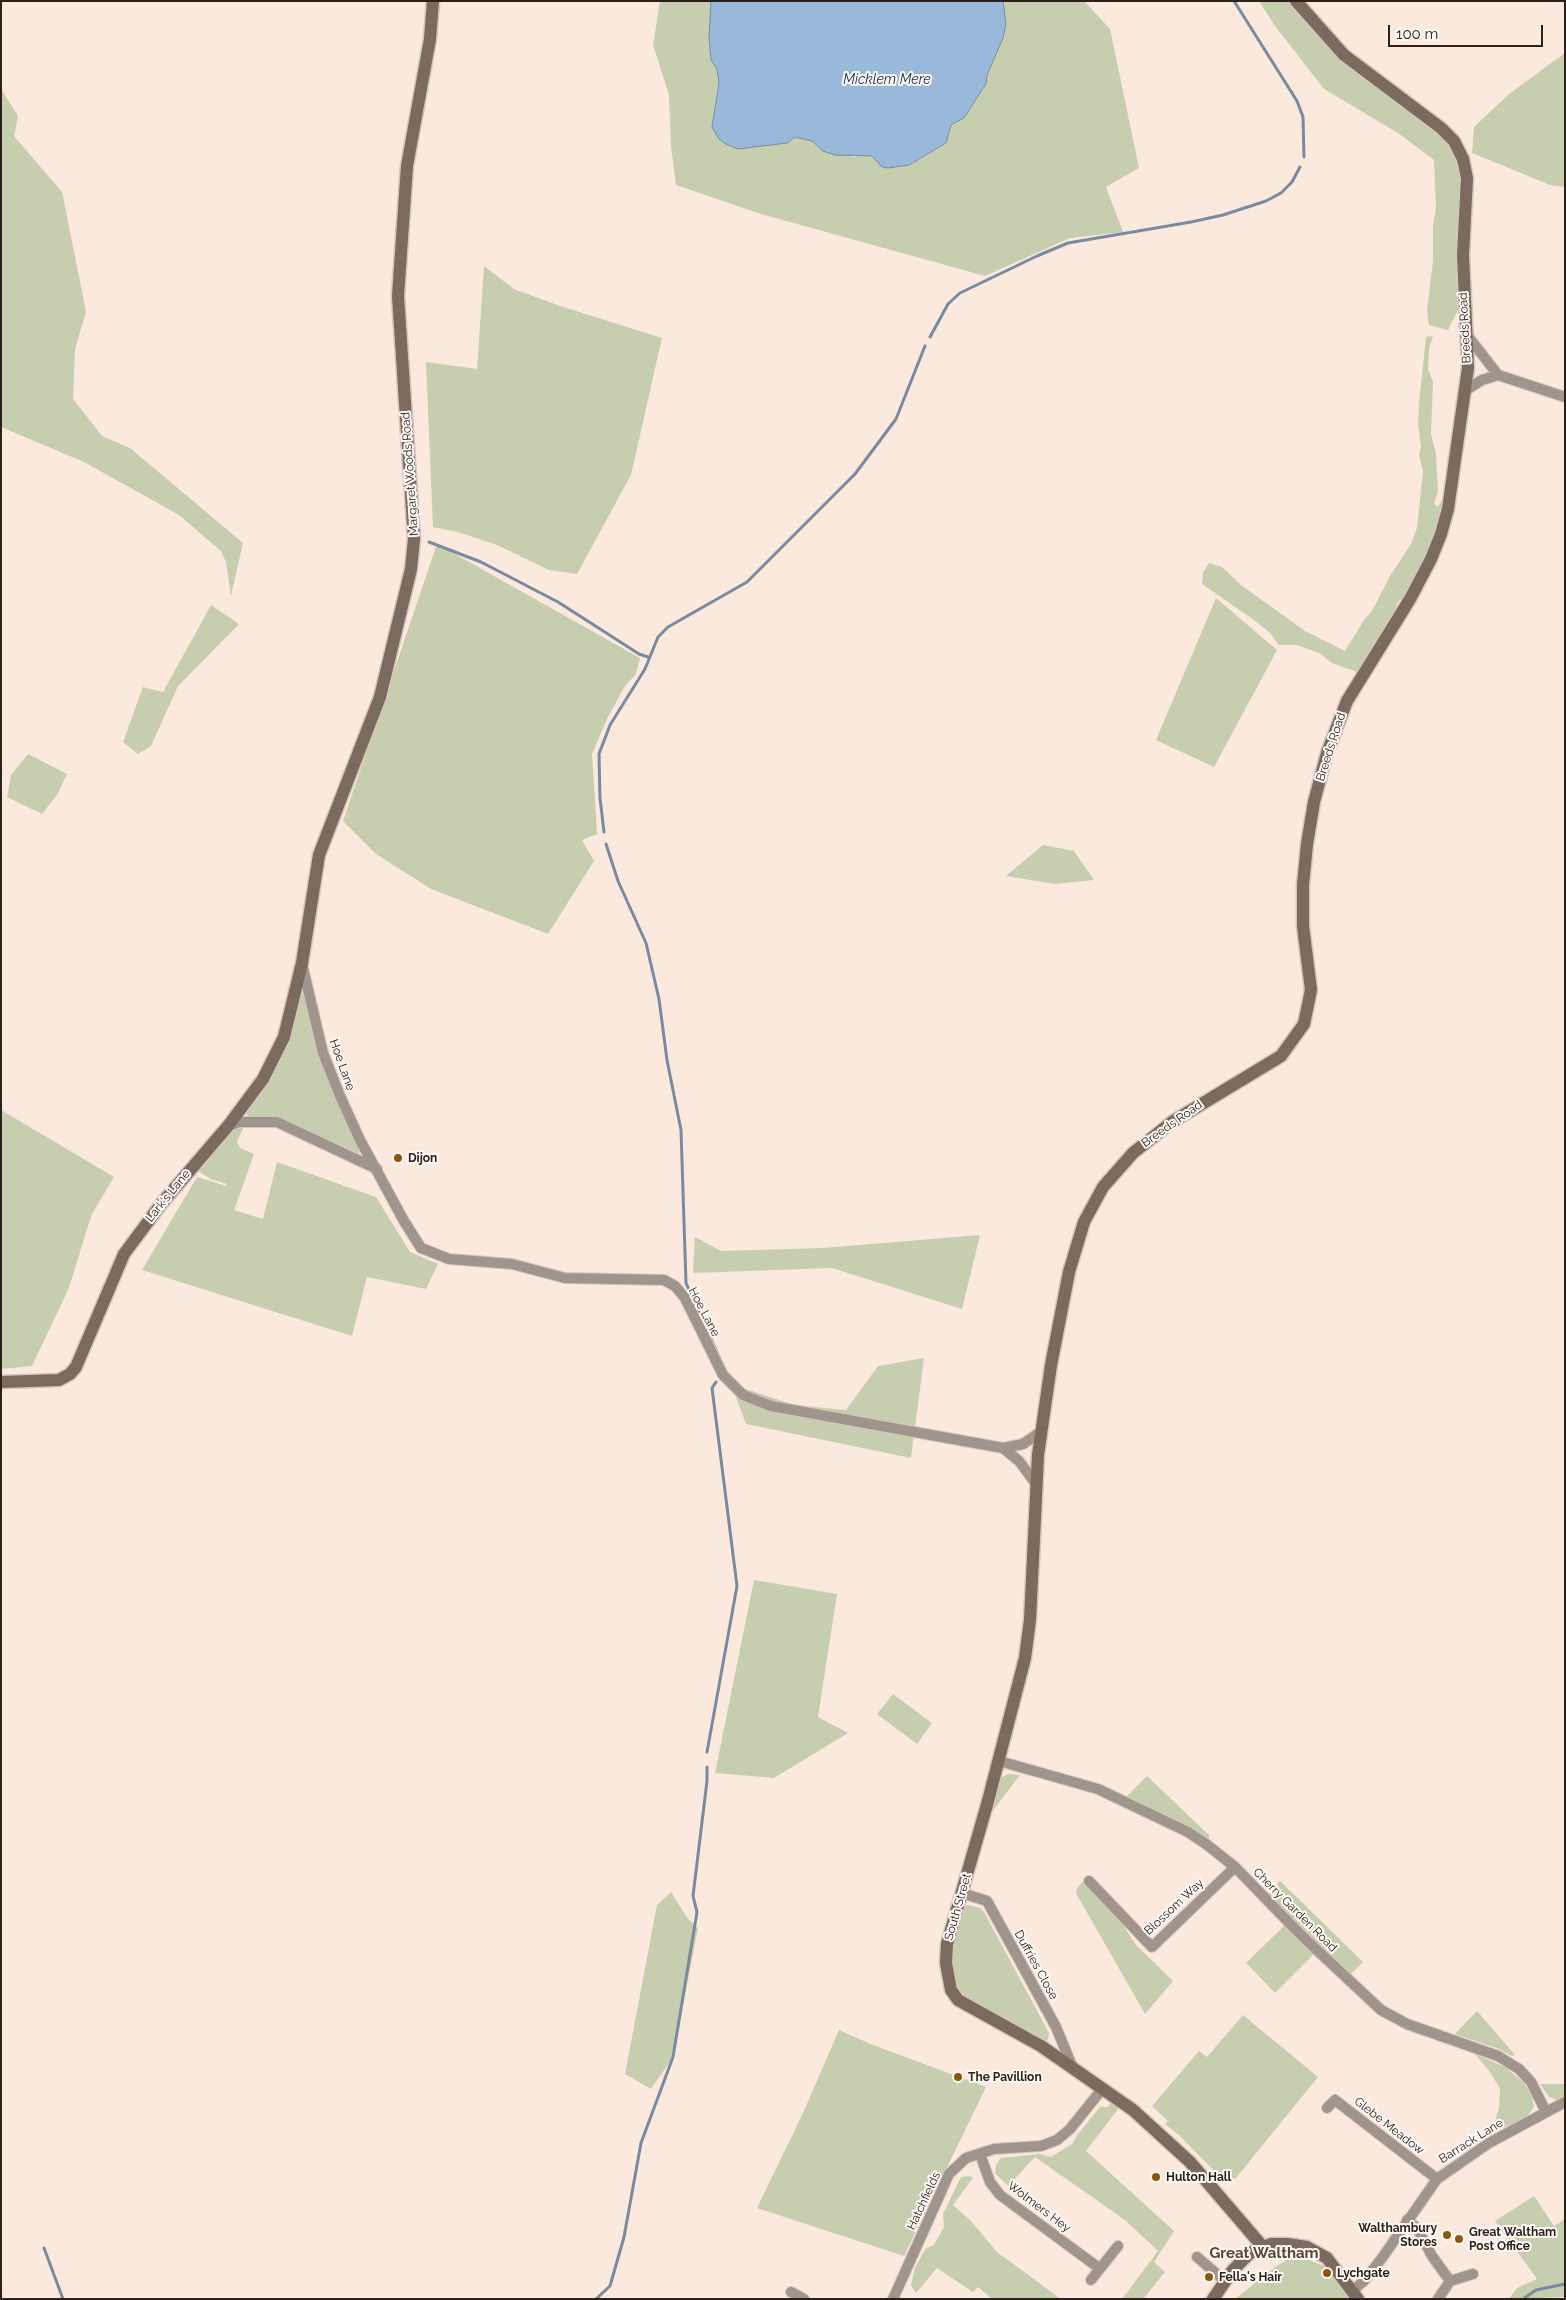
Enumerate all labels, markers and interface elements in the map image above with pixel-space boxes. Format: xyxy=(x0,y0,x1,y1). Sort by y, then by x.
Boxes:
scale bar xyxy=(1391,15,1546,47)
text: 100 m xyxy=(1396,25,1438,43)
water label: Micklem Mere xyxy=(843,72,931,88)
street label: Breeds Road xyxy=(1456,292,1474,364)
street label: Margaret Woods Road xyxy=(398,412,422,536)
street label: Breeds Road xyxy=(1313,711,1349,783)
street label: Hoe Lane xyxy=(326,1037,358,1093)
street label: Breeds Road xyxy=(1139,1098,1205,1150)
place label: Dijon xyxy=(408,1151,437,1165)
marker: Dijon xyxy=(392,1152,404,1164)
street label: Lark's Lane xyxy=(143,1167,193,1225)
street label: Hoe Lane xyxy=(685,1285,723,1339)
street label: Cherry Garden Road xyxy=(1250,1865,1340,1955)
street label: South Street xyxy=(942,1872,974,1942)
street label: Blossom Way xyxy=(1141,1876,1207,1938)
street label: Duffries Close xyxy=(1011,1928,1061,2002)
place label: The Pavillion xyxy=(968,2070,1042,2084)
marker: The Pavillion xyxy=(952,2071,964,2083)
street label: Glebe Meadow xyxy=(1351,2094,1427,2158)
street label: Barrack Lane xyxy=(1436,2116,1506,2166)
street label: Hatchfields xyxy=(904,2170,944,2232)
place label: Hulton Hall xyxy=(1166,2170,1231,2184)
marker: Hulton Hall xyxy=(1150,2171,1162,2183)
street label: Wolmers Hey xyxy=(1005,2179,1073,2235)
place label: Walthambury Stores xyxy=(1358,2221,1437,2249)
place label: Great Waltham Post Office xyxy=(1469,2225,1556,2253)
marker: Walthambury Stores xyxy=(1441,2229,1453,2241)
marker: Great Waltham Post Office xyxy=(1453,2233,1465,2245)
district label: Great Waltham xyxy=(1209,2244,1319,2262)
place label: Lychgate xyxy=(1337,2266,1390,2280)
marker: Lychgate xyxy=(1321,2267,1333,2279)
place label: Fella's Hair xyxy=(1219,2270,1282,2284)
marker: Fella's Hair xyxy=(1203,2271,1215,2283)

